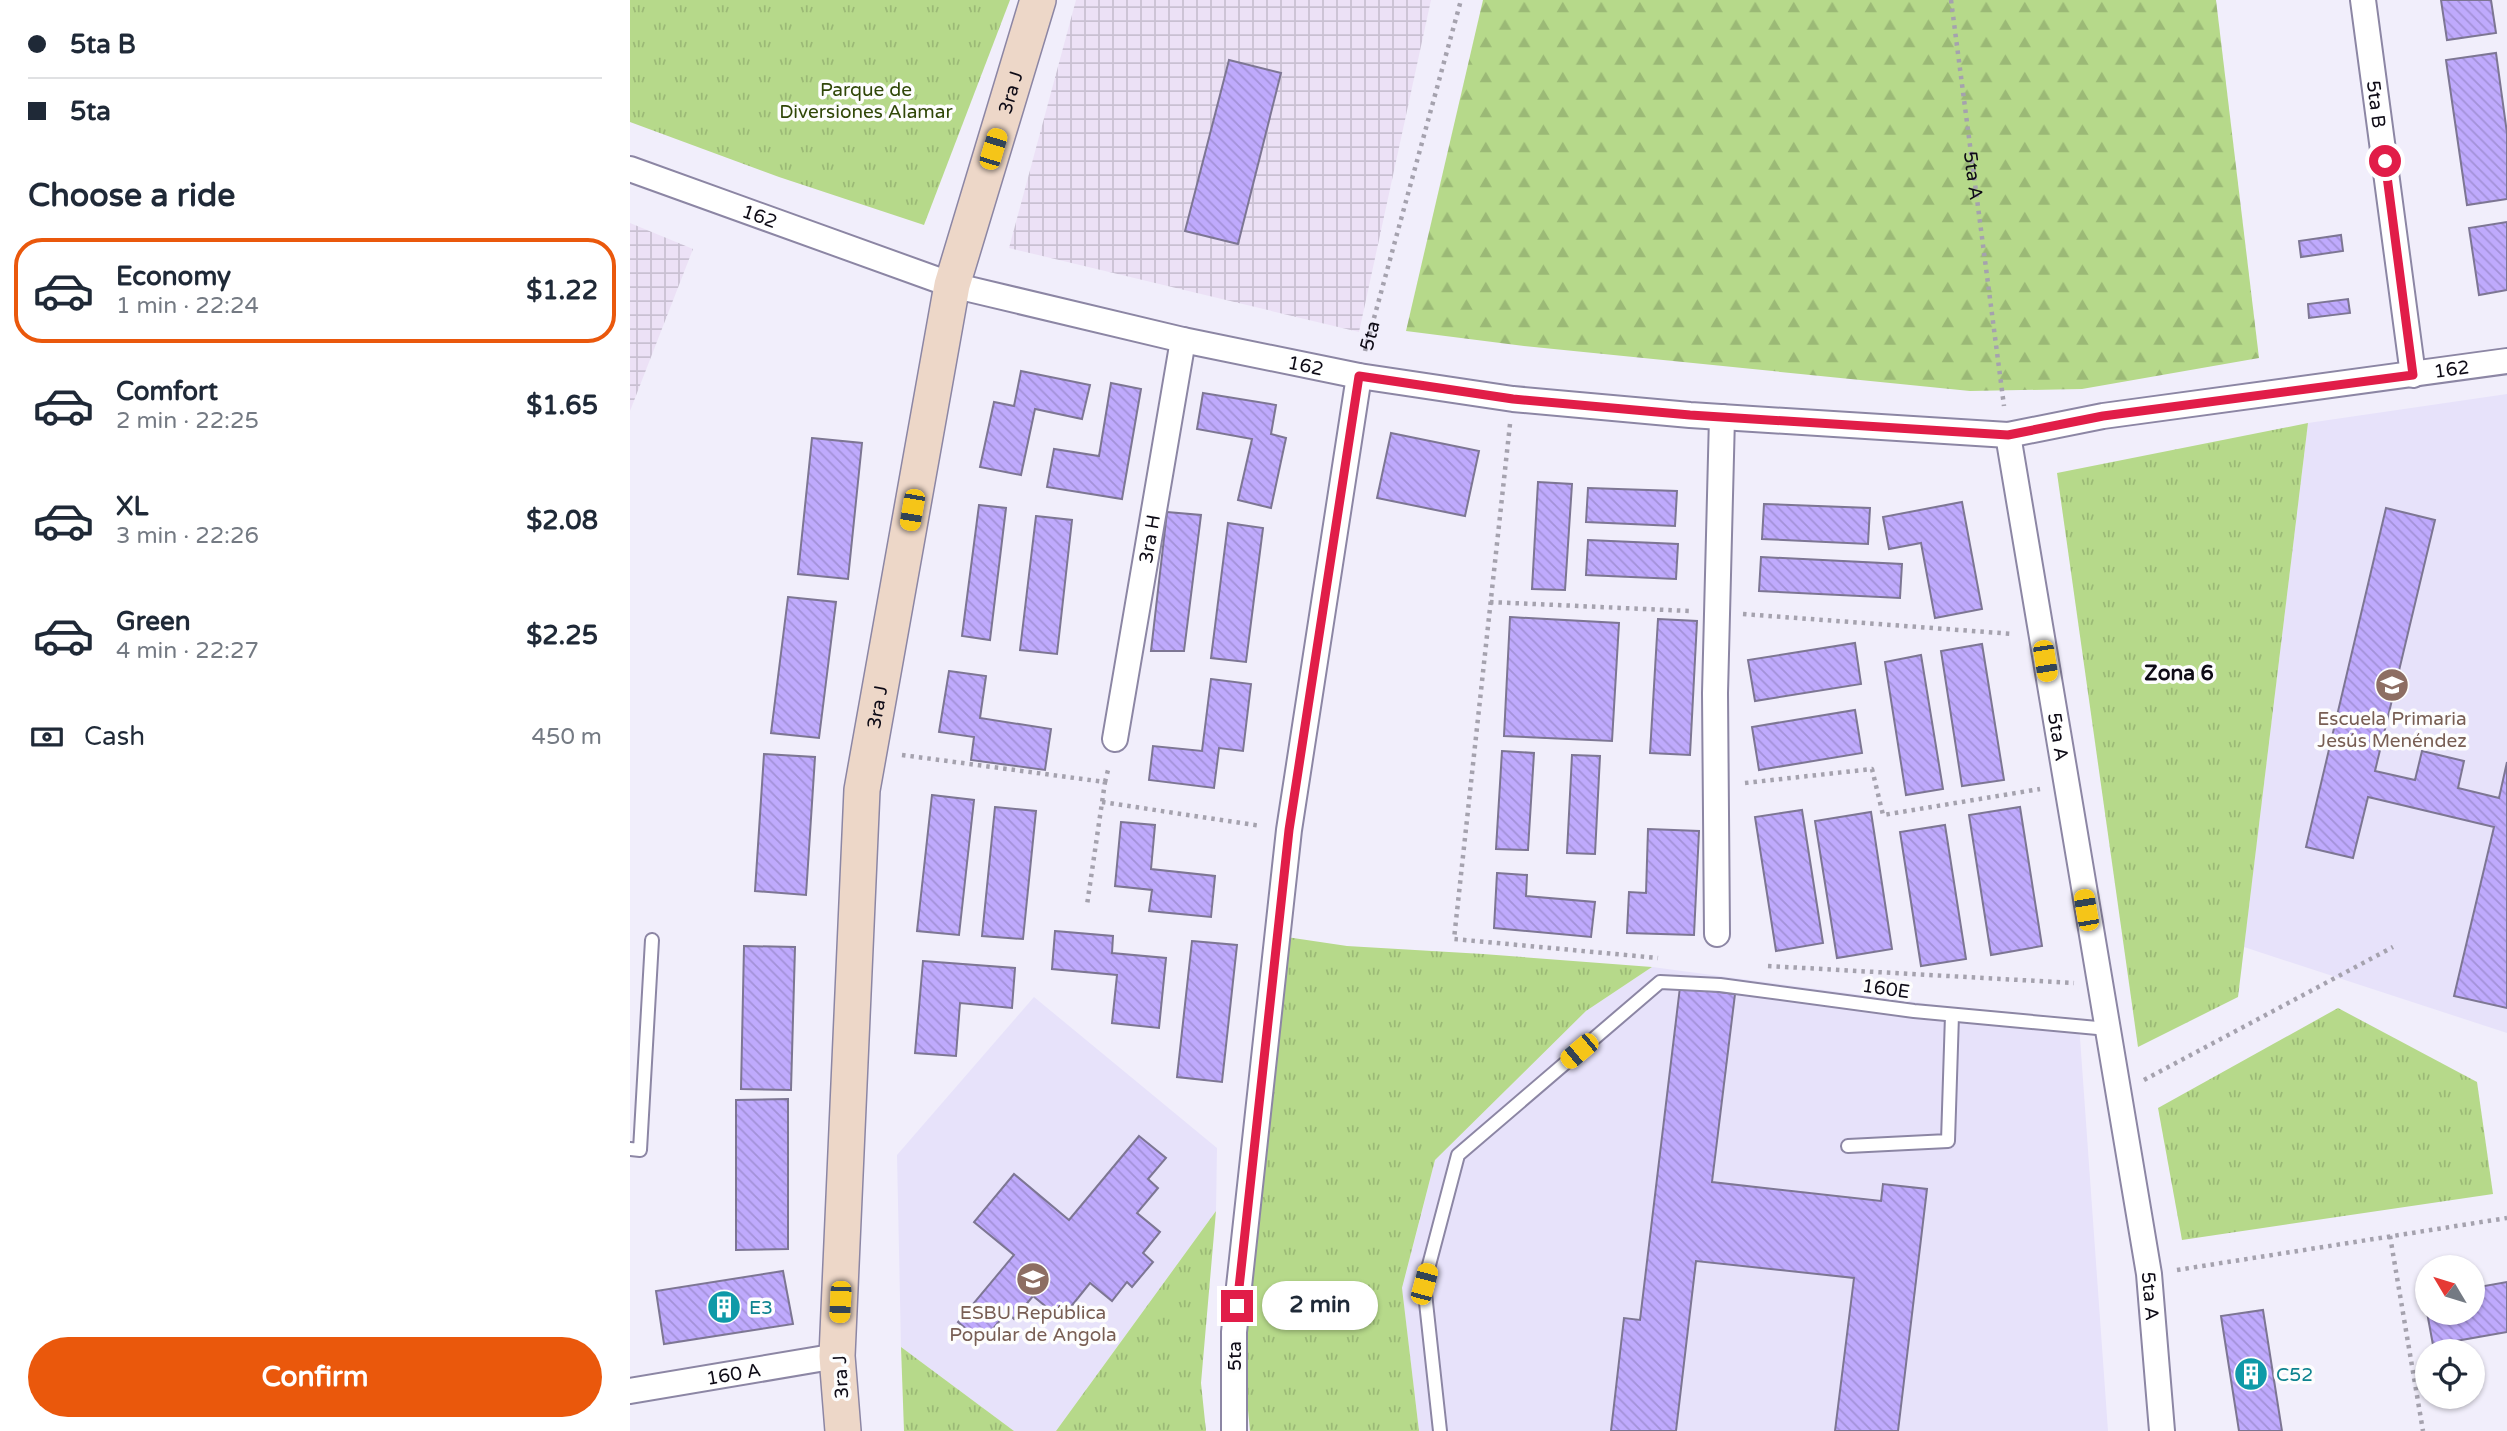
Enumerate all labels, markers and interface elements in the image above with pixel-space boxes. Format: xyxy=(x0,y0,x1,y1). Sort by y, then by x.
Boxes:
text: 5ta B xyxy=(70,29,136,60)
street label: 3ra J xyxy=(994,69,1028,117)
park label: Parque de Diversiones Alamar xyxy=(779,79,953,123)
street label: 5ta B xyxy=(2362,79,2390,129)
text: 5ta xyxy=(70,96,111,127)
car xyxy=(977,126,1010,172)
route start xyxy=(2369,145,2401,177)
street label: 5ta A xyxy=(1959,150,1987,201)
text: Choose a ride xyxy=(28,177,235,215)
street label: 162 xyxy=(739,200,780,233)
icon: car xyxy=(32,259,95,322)
text: Economy xyxy=(116,261,231,292)
text: $1.22 xyxy=(526,275,598,306)
text: 1 min · 22:24 xyxy=(116,292,259,320)
street label: 5ta xyxy=(1356,319,1385,353)
street label: 162 xyxy=(1286,352,1325,380)
street label: 162 xyxy=(2432,356,2471,383)
icon: car xyxy=(32,374,95,437)
text: Comfort xyxy=(116,376,218,407)
text: $1.65 xyxy=(526,390,598,421)
text: 2 min · 22:25 xyxy=(116,407,259,435)
car xyxy=(899,487,926,533)
icon: car xyxy=(32,489,95,552)
text: XL xyxy=(116,491,148,522)
text: $2.08 xyxy=(526,505,598,536)
street label: 3ra H xyxy=(1135,513,1165,565)
text: 3 min · 22:26 xyxy=(116,522,259,550)
icon: car xyxy=(32,604,95,667)
text: Green xyxy=(116,606,191,637)
text: $2.25 xyxy=(526,620,598,651)
text: 4 min · 22:27 xyxy=(116,637,259,665)
car xyxy=(2032,639,2059,683)
district label: Zona 6 xyxy=(2144,661,2214,686)
school or university icon: Escuela Primaria Jesús Menéndez xyxy=(2373,666,2411,704)
street label: 3ra J xyxy=(863,684,892,731)
place label: Escuela Primaria Jesús Menéndez xyxy=(2317,708,2467,752)
street label: 5ta A xyxy=(2043,711,2073,763)
icon: cash xyxy=(28,718,66,756)
text: Cash xyxy=(84,721,145,752)
text: 450 m xyxy=(532,723,602,751)
car xyxy=(2073,887,2100,933)
street label: 160E xyxy=(1861,975,1911,1003)
car xyxy=(1557,1029,1602,1073)
north arrow xyxy=(2415,1255,2485,1325)
map controls xyxy=(2415,1255,2485,1409)
school or university icon: ESBU República Popular de Angola xyxy=(1014,1260,1052,1298)
car xyxy=(1409,1261,1440,1307)
street label: 5ta A xyxy=(2137,1271,2163,1322)
car xyxy=(829,1280,852,1324)
callout: 2 min xyxy=(1262,1282,1377,1330)
building icon: E3 xyxy=(705,1288,743,1326)
route end xyxy=(1221,1290,1253,1322)
text: 2 min xyxy=(1289,1291,1351,1319)
place label: E3 xyxy=(749,1297,773,1319)
place label: ESBU República Popular de Angola xyxy=(949,1302,1117,1346)
button: Confirm xyxy=(28,1337,602,1417)
button: locate xyxy=(2415,1339,2485,1409)
street label: 5ta xyxy=(1224,1341,1246,1371)
street label: 3ra J xyxy=(829,1355,853,1399)
building icon: C52 xyxy=(2232,1355,2270,1393)
street label: 160 A xyxy=(705,1359,763,1390)
place label: C52 xyxy=(2276,1364,2313,1386)

